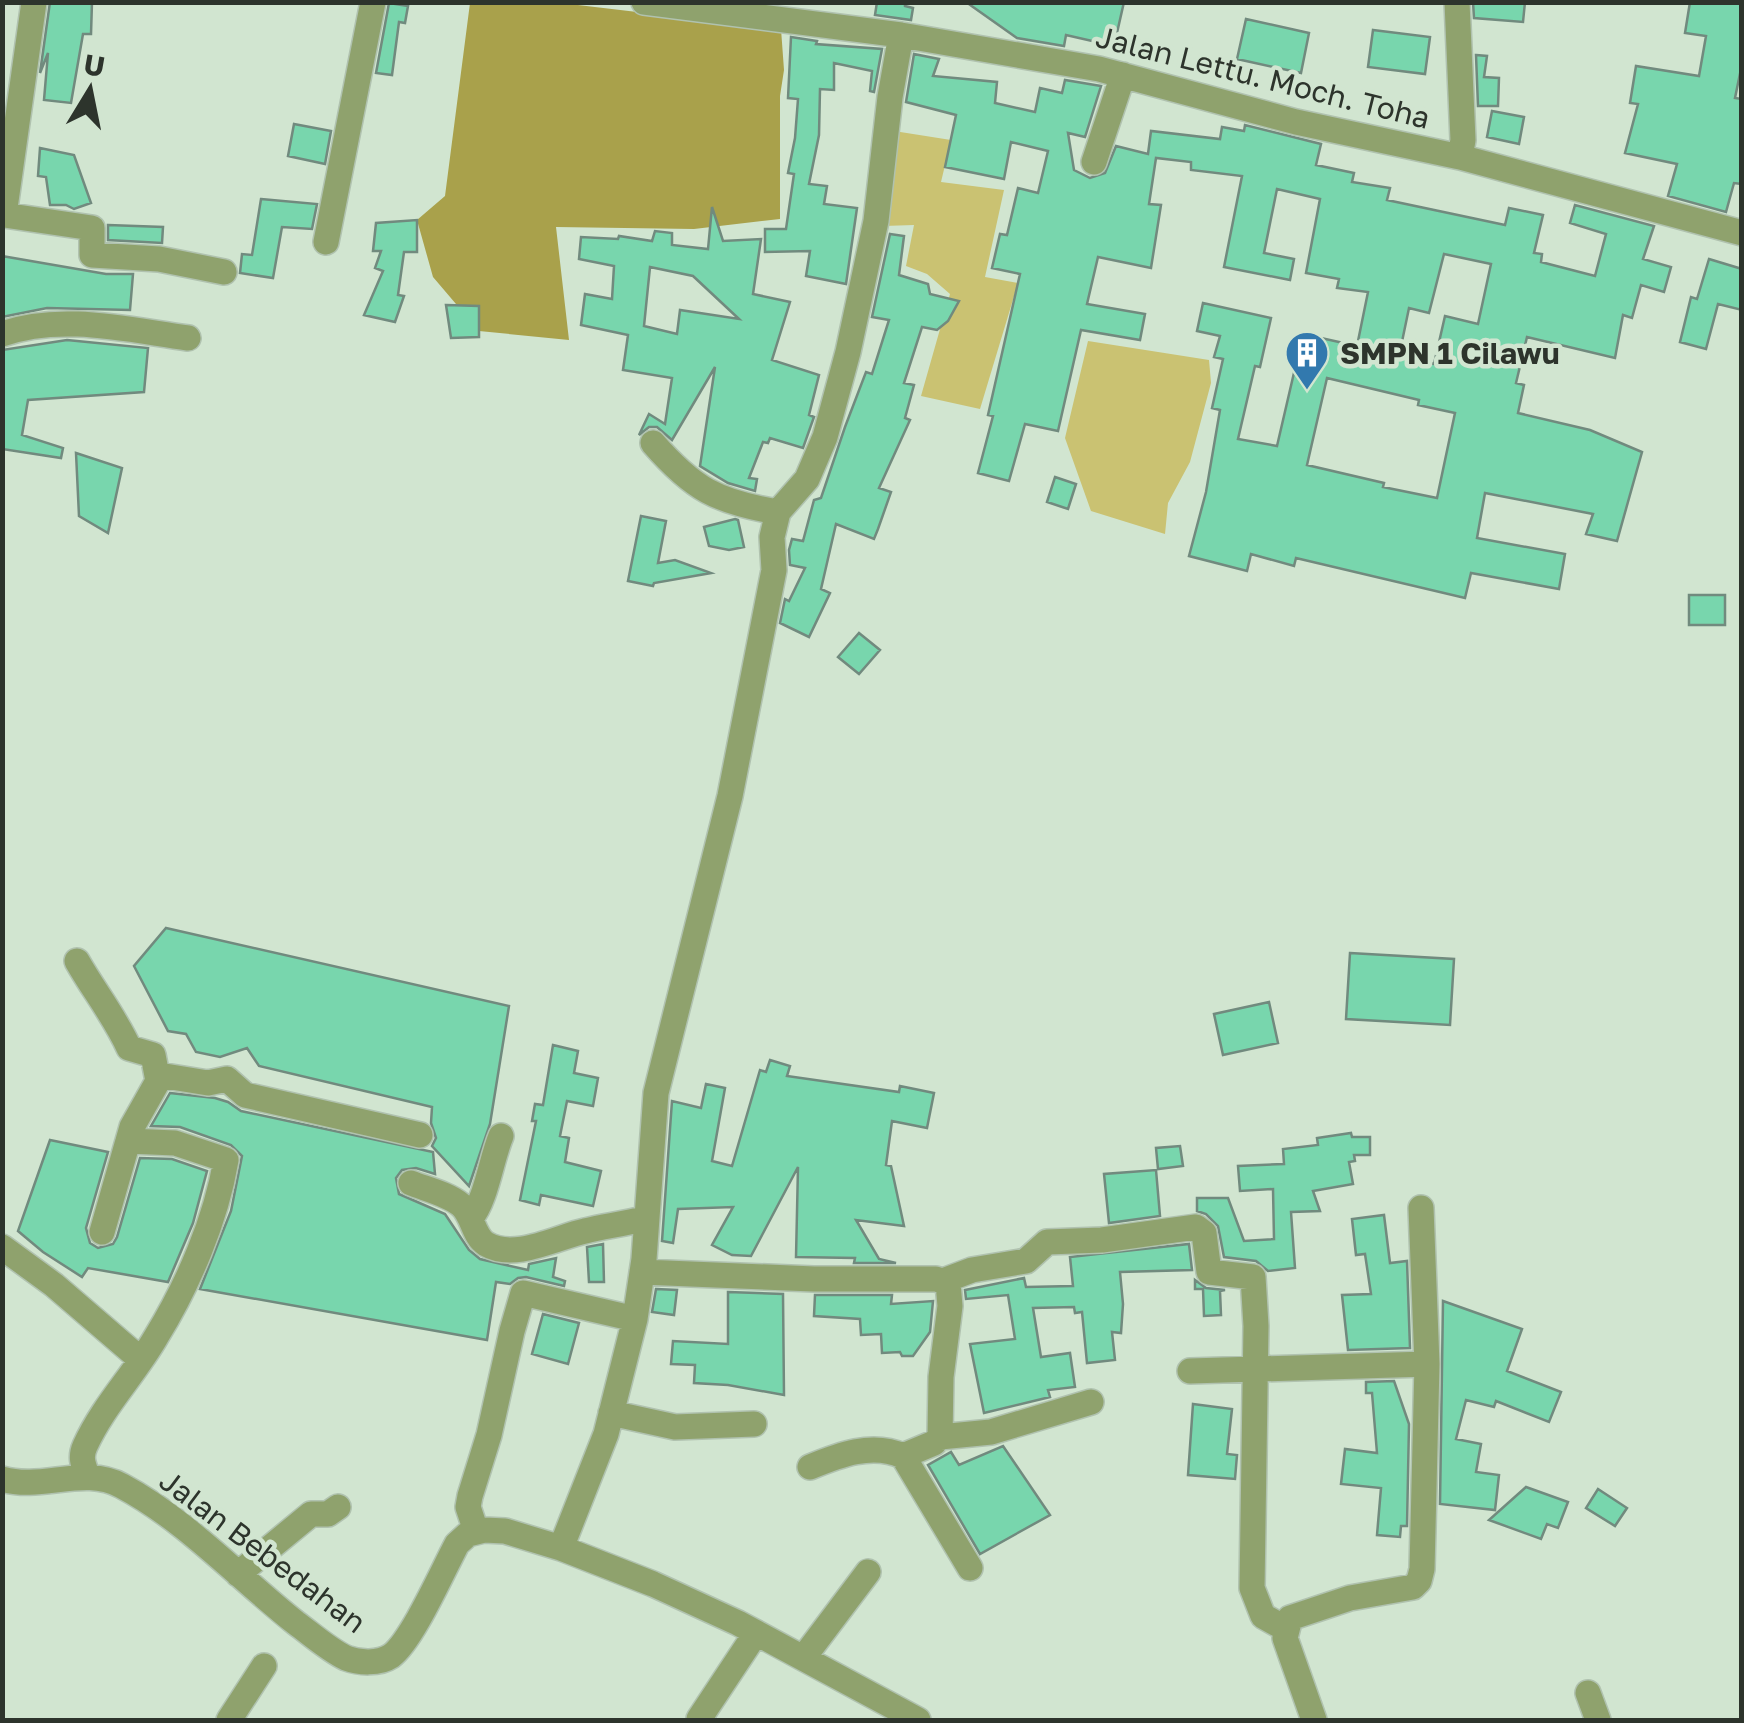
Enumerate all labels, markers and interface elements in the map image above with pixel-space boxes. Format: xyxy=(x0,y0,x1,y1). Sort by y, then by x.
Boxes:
street label: Jalan Lettu. Moch. Toha xyxy=(1092,18,1434,136)
north arrow xyxy=(40,40,140,140)
text: U xyxy=(81,47,107,83)
building icon: SMPN 1 Cilawu xyxy=(1284,330,1330,391)
place label: SMPN 1 Cilawu xyxy=(1340,335,1560,371)
street label: Jalan Bebedahan xyxy=(153,1462,373,1640)

